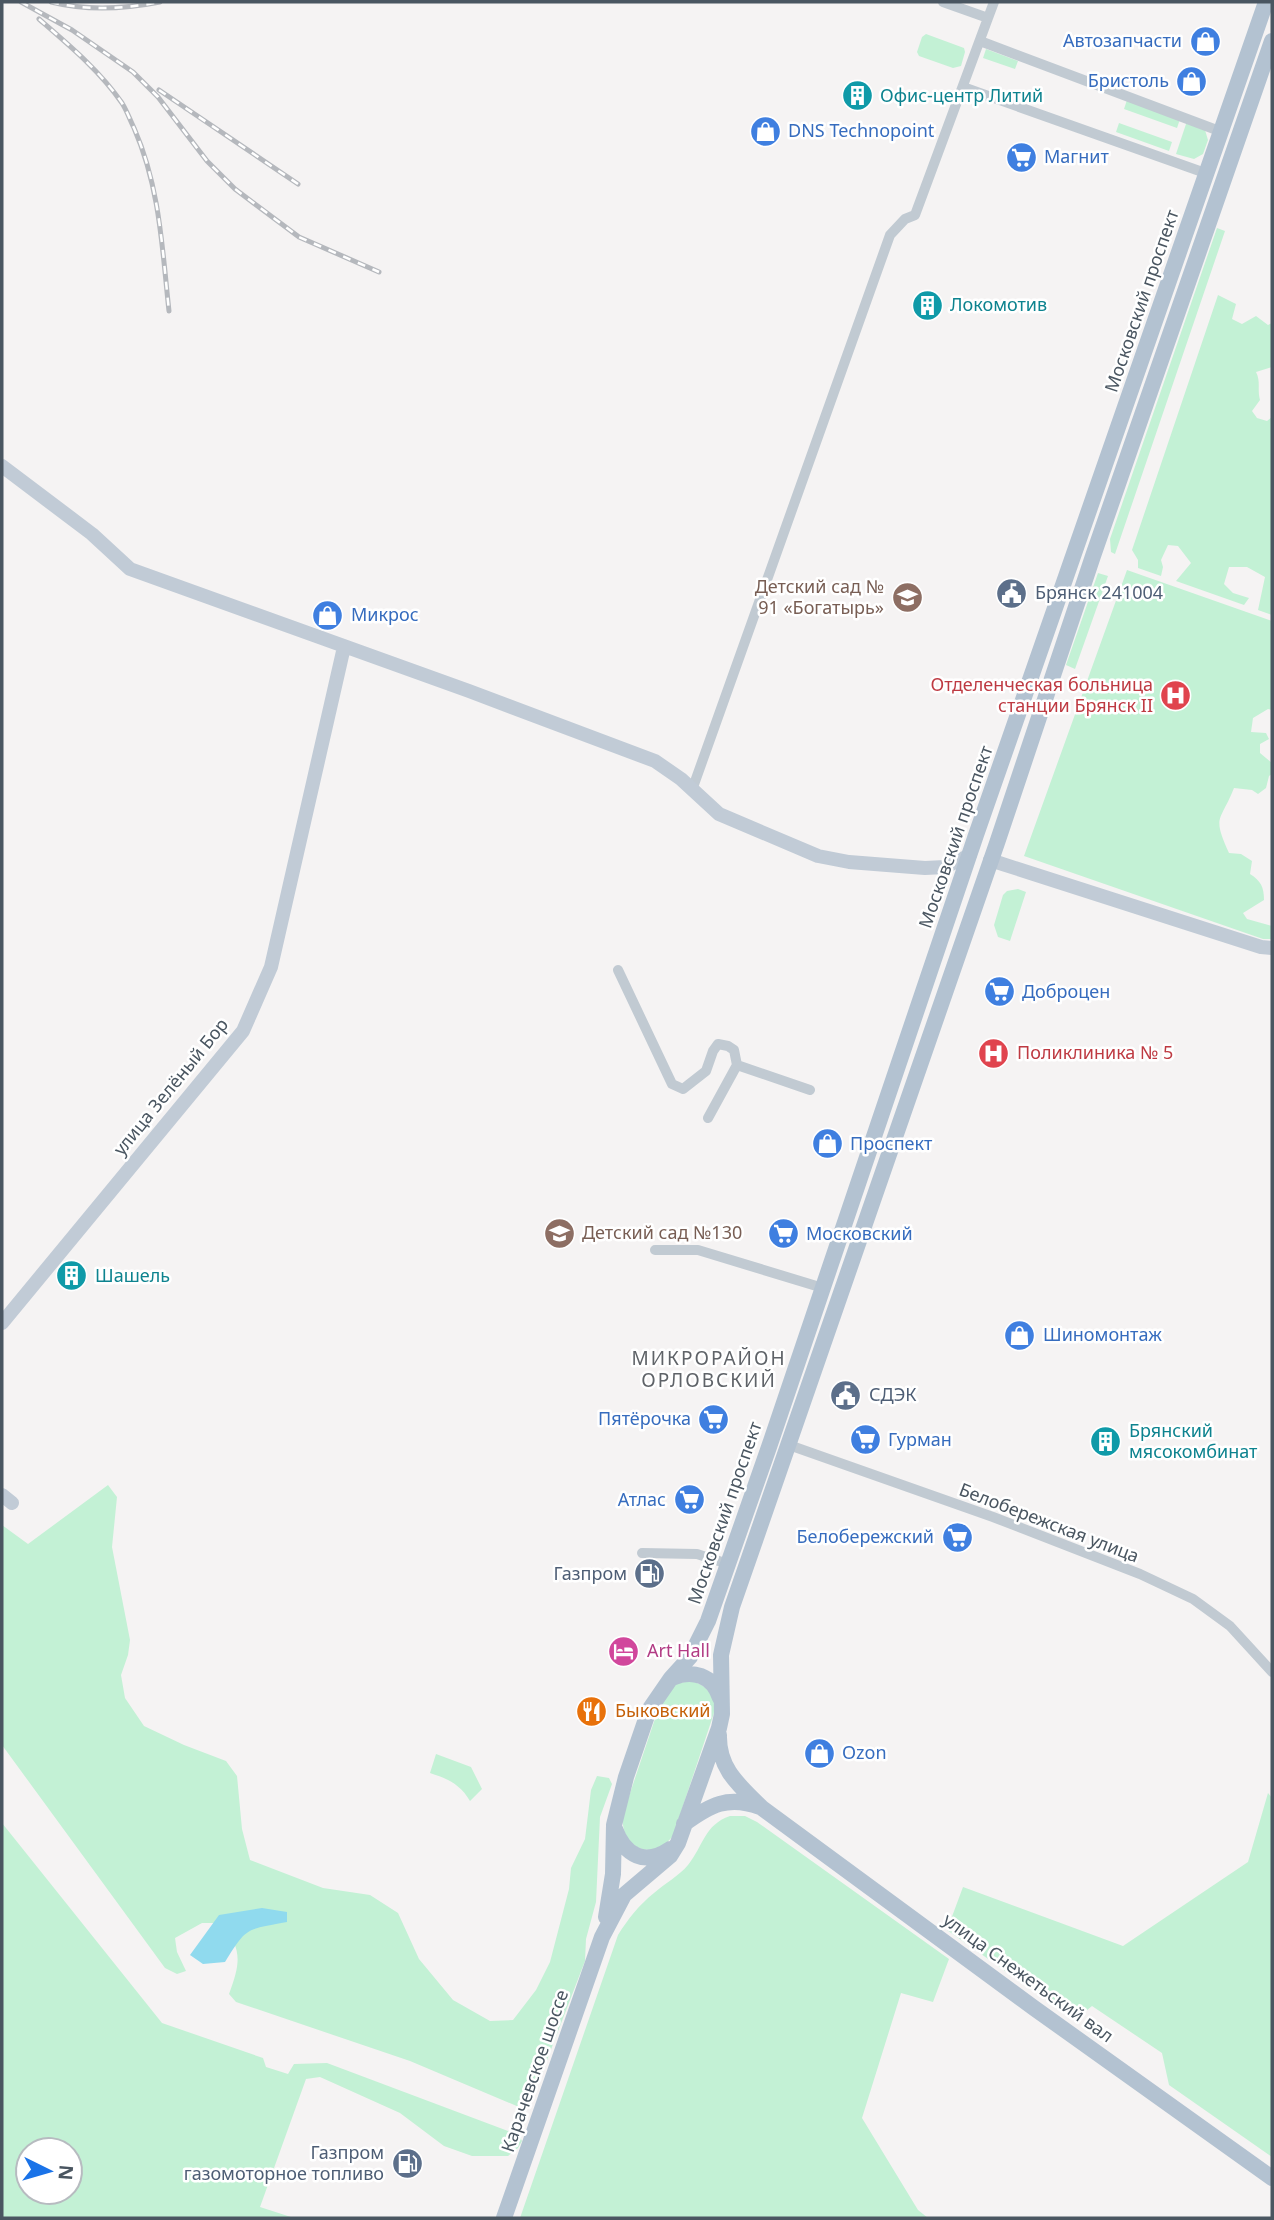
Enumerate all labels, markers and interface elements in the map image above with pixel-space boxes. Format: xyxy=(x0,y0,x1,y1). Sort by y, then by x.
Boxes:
shop icon: Автозапчасти xyxy=(1188,24,1222,58)
place label: Автозапчасти xyxy=(1063,28,1182,52)
shop icon: Бристоль xyxy=(1175,64,1209,98)
place label: Бристоль xyxy=(1088,68,1169,92)
building icon: Офис-центр Литий xyxy=(840,79,874,113)
place label: Офис-центр Литий xyxy=(880,83,1043,107)
shop icon: DNS Technopoint xyxy=(748,114,782,148)
place label: DNS Technopoint xyxy=(788,118,935,142)
supermarket icon: Магнит xyxy=(1004,140,1038,174)
place label: Магнит xyxy=(1044,144,1109,168)
street label: Московский проспект xyxy=(1099,206,1184,395)
building icon: Локомотив xyxy=(910,288,944,322)
place label: Локомотив xyxy=(950,292,1047,316)
place label: Детский сад № 91 «Богатырь» xyxy=(755,574,884,619)
public building icon: Брянск 241004 xyxy=(995,576,1029,610)
school or university icon: Детский сад № 91 «Богатырь» xyxy=(890,580,924,614)
place label: Брянск 241004 xyxy=(1035,580,1163,604)
shop icon: Микрос xyxy=(311,598,345,632)
place label: Микрос xyxy=(351,602,419,626)
place label: Отделенческая больница станции Брянск II xyxy=(931,672,1153,717)
hospital icon: Отделенческая больница станции Брянск II xyxy=(1159,678,1193,712)
street label: Московский проспект xyxy=(913,742,998,931)
supermarket icon: Доброцен xyxy=(982,975,1016,1009)
place label: Доброцен xyxy=(1022,979,1110,1003)
street label: улица Зелёный Бор xyxy=(107,1013,233,1160)
hospital icon: Поликлиника № 5 xyxy=(977,1036,1011,1070)
place label: Поликлиника № 5 xyxy=(1017,1040,1173,1064)
shop icon: Проспект xyxy=(810,1127,844,1161)
place label: Проспект xyxy=(850,1131,933,1155)
school or university icon: Детский сад №130 xyxy=(542,1216,576,1250)
supermarket icon: Московский xyxy=(766,1217,800,1251)
place label: Детский сад №130 xyxy=(582,1220,742,1244)
place label: Московский xyxy=(806,1221,913,1245)
building icon: Шашель xyxy=(55,1259,89,1293)
place label: Шашель xyxy=(95,1263,170,1287)
shop icon: Шиномонтаж xyxy=(1003,1318,1037,1352)
place label: Шиномонтаж xyxy=(1043,1322,1162,1346)
district label: МИКРОРАЙОН ОРЛОВСКИЙ xyxy=(631,1345,787,1393)
public building icon: СДЭК xyxy=(829,1378,863,1412)
place label: СДЭК xyxy=(869,1382,917,1406)
supermarket icon: Пятёрочка xyxy=(697,1402,731,1436)
place label: Пятёрочка xyxy=(598,1406,691,1430)
street label: Московский проспект xyxy=(682,1418,767,1607)
place label: Брянский мясокомбинат xyxy=(1129,1418,1258,1463)
supermarket icon: Гурман xyxy=(848,1423,882,1457)
building icon: Брянский мясокомбинат xyxy=(1089,1424,1123,1458)
place label: Гурман xyxy=(888,1427,952,1451)
street label: Белобережская улица xyxy=(956,1477,1143,1567)
supermarket icon: Атлас xyxy=(672,1483,706,1517)
place label: Атлас xyxy=(618,1487,666,1511)
supermarket icon: Белобережский xyxy=(940,1520,974,1554)
place label: Белобережский xyxy=(797,1524,934,1548)
fuel station icon: Газпром xyxy=(633,1557,667,1591)
place label: Газпром xyxy=(553,1561,627,1585)
hotel icon: Art Hall xyxy=(607,1634,641,1668)
place label: Art Hall xyxy=(647,1638,710,1662)
restaurant icon: Быковский xyxy=(575,1694,609,1728)
place label: Быковский xyxy=(615,1698,711,1722)
shop icon: Ozon xyxy=(802,1736,836,1770)
place label: Ozon xyxy=(842,1740,887,1764)
street label: улица Снежетьский вал xyxy=(939,1907,1119,2047)
street label: Карачевское шоссе xyxy=(495,1986,573,2155)
north arrow xyxy=(14,2136,84,2206)
place label: Газпром газомоторное топливо xyxy=(184,2140,384,2185)
fuel station icon: Газпром газомоторное топливо xyxy=(390,2146,424,2180)
text: N xyxy=(52,2164,80,2181)

